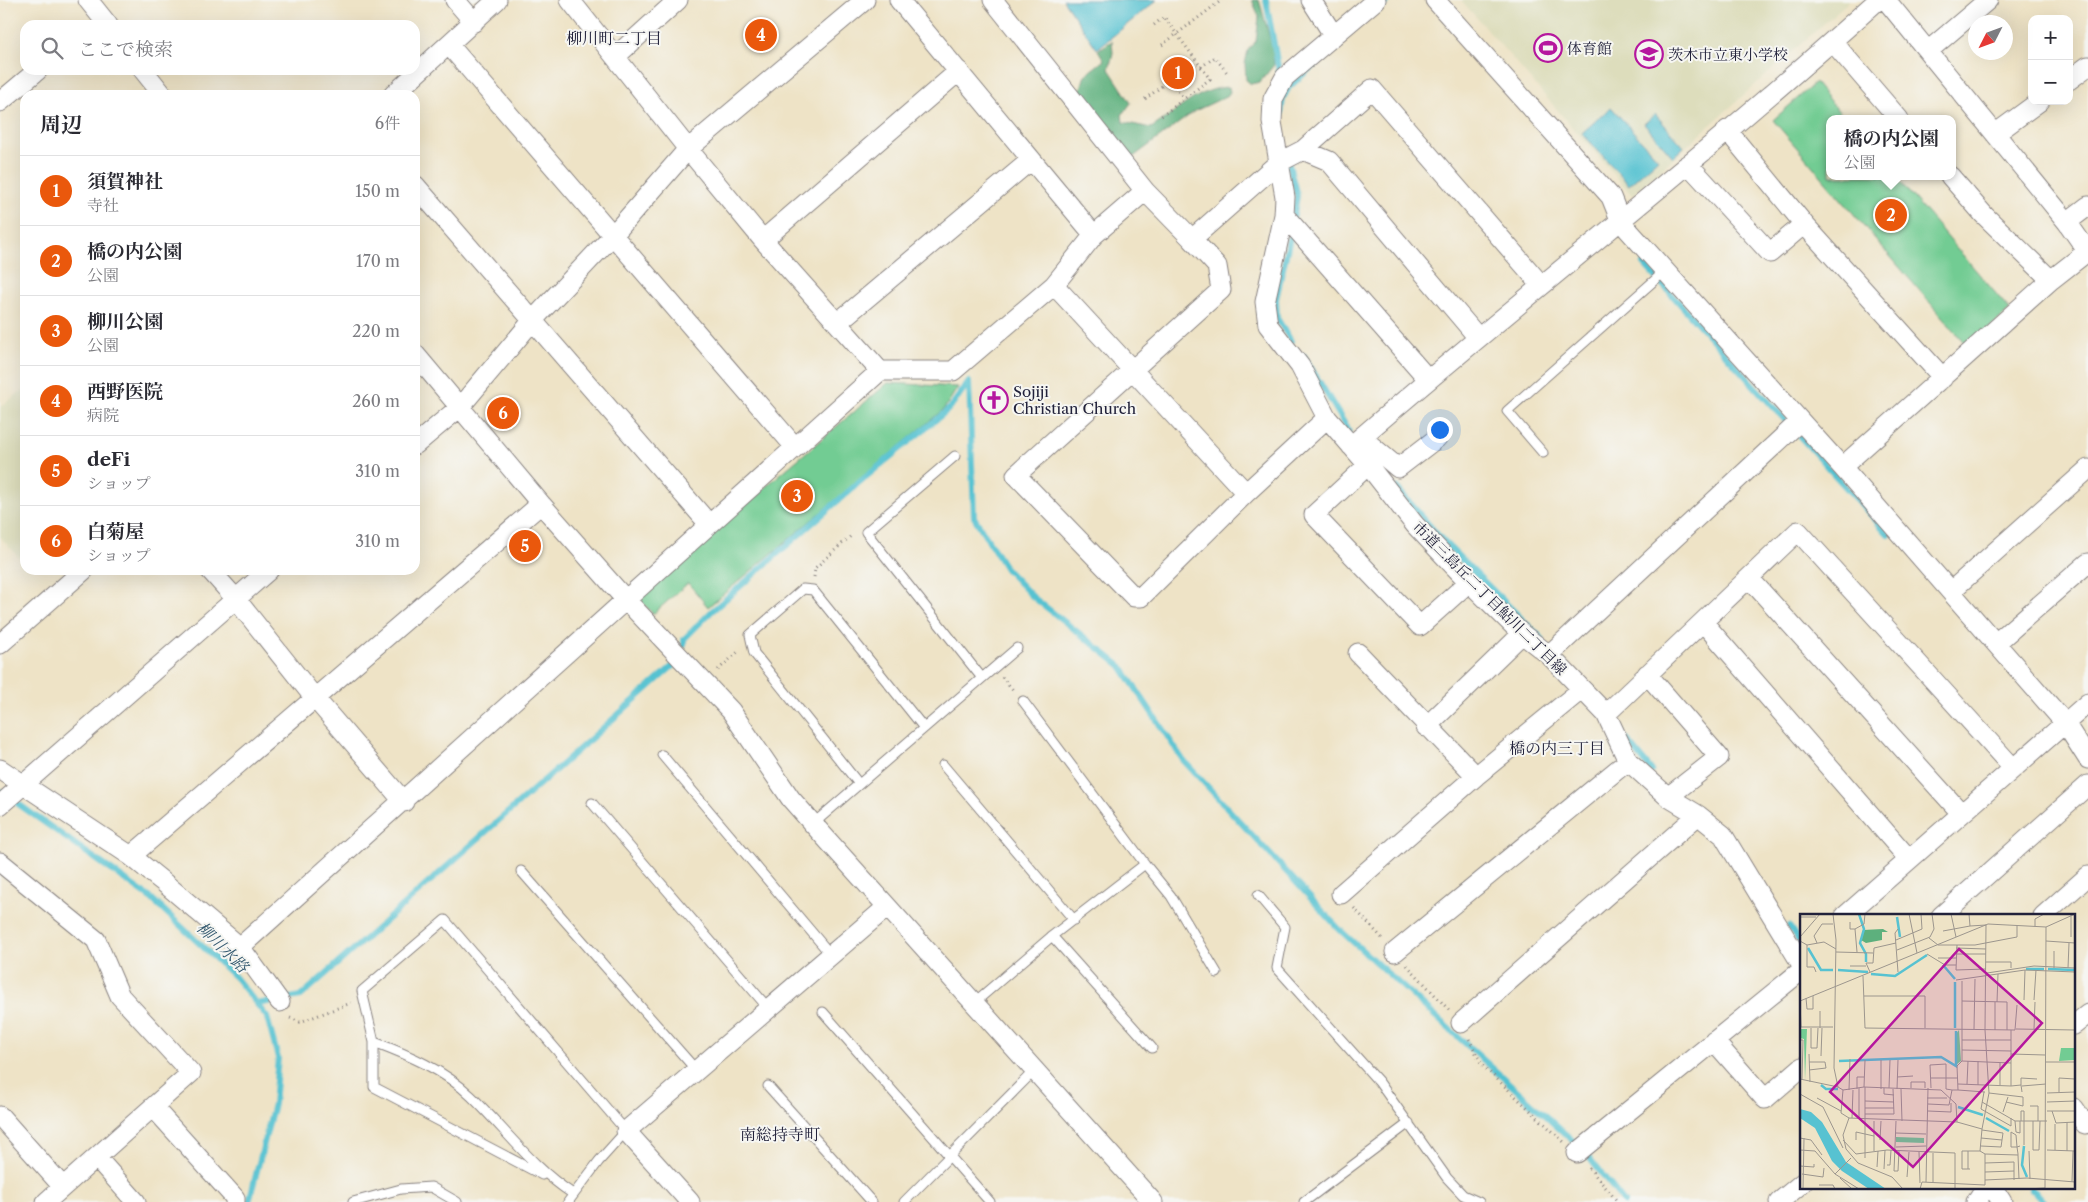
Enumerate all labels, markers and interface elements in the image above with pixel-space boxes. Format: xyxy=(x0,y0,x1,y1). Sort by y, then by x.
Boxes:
north arrow xyxy=(1968,15,2013,60)
map controls xyxy=(2028,15,2073,105)
button: + xyxy=(2028,15,2073,60)
pin: 4 xyxy=(745,16,777,54)
search box xyxy=(20,20,420,75)
district label: 柳川町二丁目 xyxy=(566,28,662,48)
sports icon: 体育館 xyxy=(1533,33,1563,63)
icon: search xyxy=(38,34,66,62)
text: ここで検索 xyxy=(78,38,173,61)
place label: 体育館 xyxy=(1567,39,1612,58)
school or university icon: 茨木市立東小学校 xyxy=(1634,39,1664,69)
place label: 茨木市立東小学校 xyxy=(1668,45,1788,64)
pin: 1 xyxy=(1162,54,1194,92)
button: − xyxy=(2028,60,2073,105)
text: 周辺 xyxy=(40,112,82,137)
text: 6件 xyxy=(375,113,400,133)
popup xyxy=(1826,115,1956,180)
text: 橋の内公園 xyxy=(1843,127,1939,150)
text: 公園 xyxy=(1843,152,1876,172)
text: 須賀神社 xyxy=(87,170,163,193)
text: 1 xyxy=(52,181,60,201)
text: 150 m xyxy=(355,181,400,201)
text: 寺社 xyxy=(87,195,119,215)
pin: 2 xyxy=(1875,196,1907,234)
text: 橋の内公園 xyxy=(87,240,182,263)
text: 2 xyxy=(51,251,61,271)
text: 170 m xyxy=(356,251,400,271)
text: 公園 xyxy=(87,265,119,285)
text: 柳川公園 xyxy=(87,310,163,333)
text: 3 xyxy=(51,321,61,341)
text: 220 m xyxy=(352,321,400,341)
text: 公園 xyxy=(87,335,119,355)
text: 西野医院 xyxy=(87,380,163,403)
place label: Sojiji Christian Church xyxy=(1013,382,1137,418)
church icon: Sojiji Christian Church xyxy=(979,385,1009,415)
text: 4 xyxy=(51,391,61,411)
text: 260 m xyxy=(352,391,400,411)
pin: 6 xyxy=(487,394,519,432)
text: 病院 xyxy=(87,405,119,425)
your location xyxy=(1427,417,1453,443)
text: deFi xyxy=(87,448,130,471)
text: 5 xyxy=(52,461,60,481)
text: 310 m xyxy=(355,461,400,481)
text: ショップ xyxy=(87,473,151,493)
pin: 3 xyxy=(781,477,813,515)
street label: 市道三島丘二丁目鮎川二丁目線 xyxy=(1409,517,1571,679)
text: 白菊屋 xyxy=(87,520,144,543)
pin: 5 xyxy=(509,527,541,565)
text: 6 xyxy=(51,531,61,551)
text: 310 m xyxy=(355,531,400,551)
text: ショップ xyxy=(87,545,151,565)
district label: 橋の内三丁目 xyxy=(1509,738,1605,758)
inset map xyxy=(1800,914,2076,1190)
water label: 柳川水路 xyxy=(193,918,254,977)
district label: 南総持寺町 xyxy=(740,1124,820,1144)

